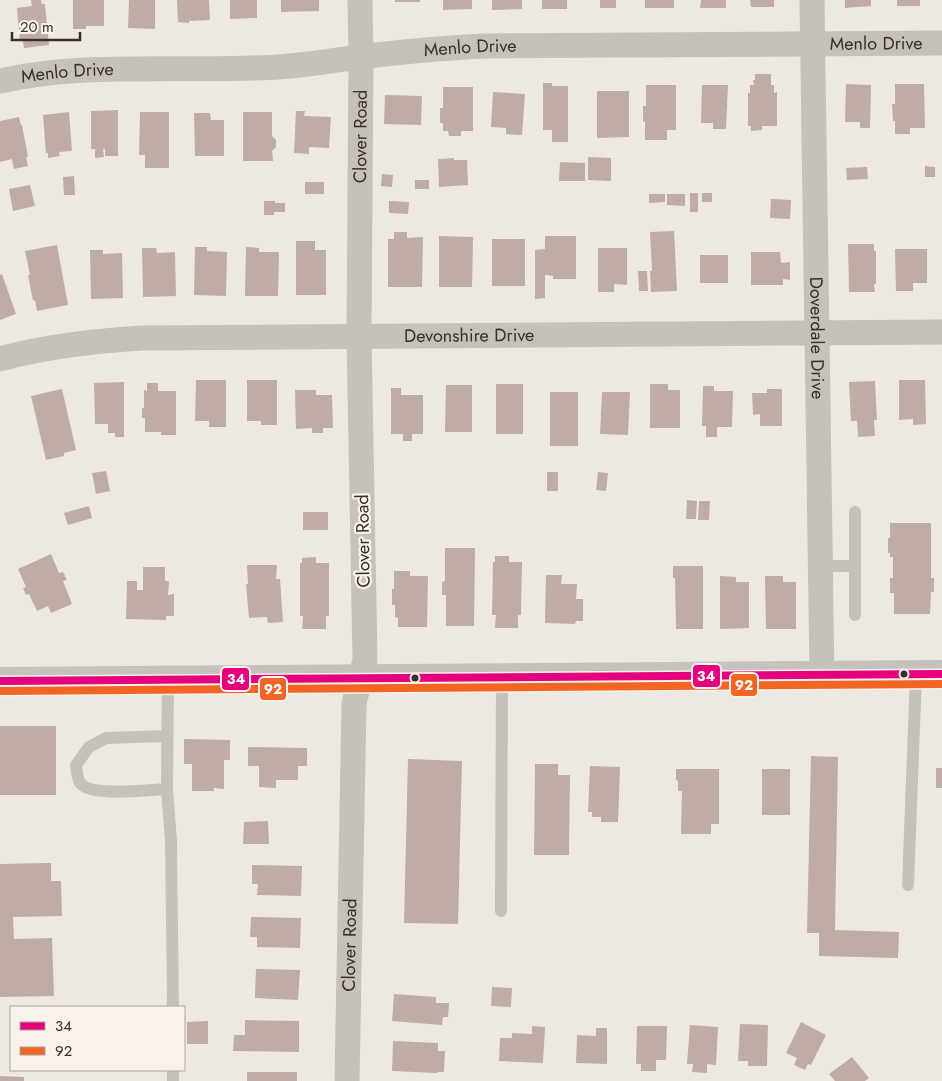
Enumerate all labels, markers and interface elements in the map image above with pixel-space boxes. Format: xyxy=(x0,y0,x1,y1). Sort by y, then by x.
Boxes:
scale bar xyxy=(12,10,80,42)
text: 20 m xyxy=(20,16,54,38)
street label: Menlo Drive xyxy=(830,30,923,57)
street label: Menlo Drive xyxy=(423,33,517,63)
street label: Menlo Drive xyxy=(19,56,114,90)
street label: Clover Road xyxy=(347,90,374,183)
street label: Doverdale Drive xyxy=(803,276,831,400)
street label: Devonshire Drive xyxy=(404,322,534,349)
street label: Clover Road xyxy=(349,494,377,588)
line badge: 34 xyxy=(692,664,721,688)
text: 34 xyxy=(697,666,715,686)
line badge: 34 xyxy=(221,667,250,691)
text: 34 xyxy=(227,669,245,689)
unlabelled marker xyxy=(899,669,909,679)
unlabelled marker xyxy=(410,673,420,683)
line badge: 92 xyxy=(730,673,758,697)
text: 92 xyxy=(735,675,753,695)
line badge: 92 xyxy=(259,677,287,701)
text: 92 xyxy=(264,679,282,699)
street label: Clover Road xyxy=(336,898,363,992)
legend xyxy=(10,1006,185,1071)
text: 34 xyxy=(55,1015,72,1037)
text: 92 xyxy=(55,1040,72,1062)

